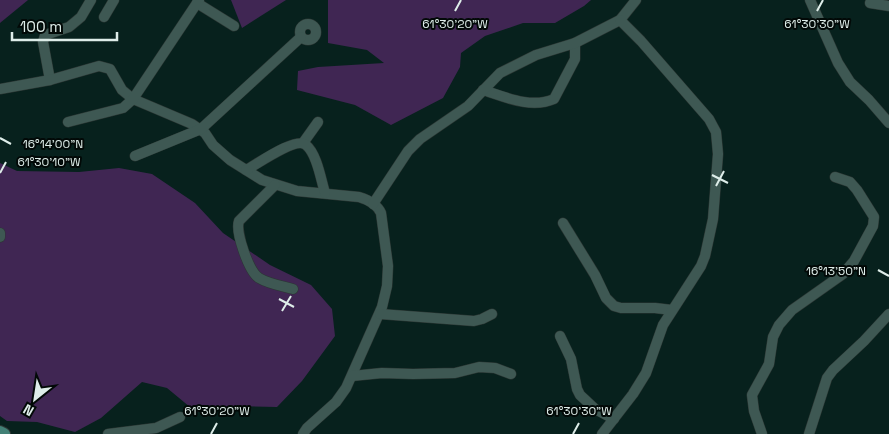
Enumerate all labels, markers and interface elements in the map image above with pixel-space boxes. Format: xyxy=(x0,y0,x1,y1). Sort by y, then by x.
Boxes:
scale bar xyxy=(12,10,118,42)
text: 61°30'20"W xyxy=(422,16,488,32)
text: 61°30'30"W xyxy=(784,16,850,32)
text: 100 m xyxy=(20,17,62,36)
text: 16°14'00"N xyxy=(23,136,83,152)
text: 61°30'10"W xyxy=(17,154,81,170)
text: 16°13'50"N xyxy=(806,263,866,279)
north arrow xyxy=(10,374,60,424)
text: N xyxy=(20,400,37,420)
text: 61°30'20"W xyxy=(184,403,250,419)
text: 61°30'30"W xyxy=(546,403,612,419)

